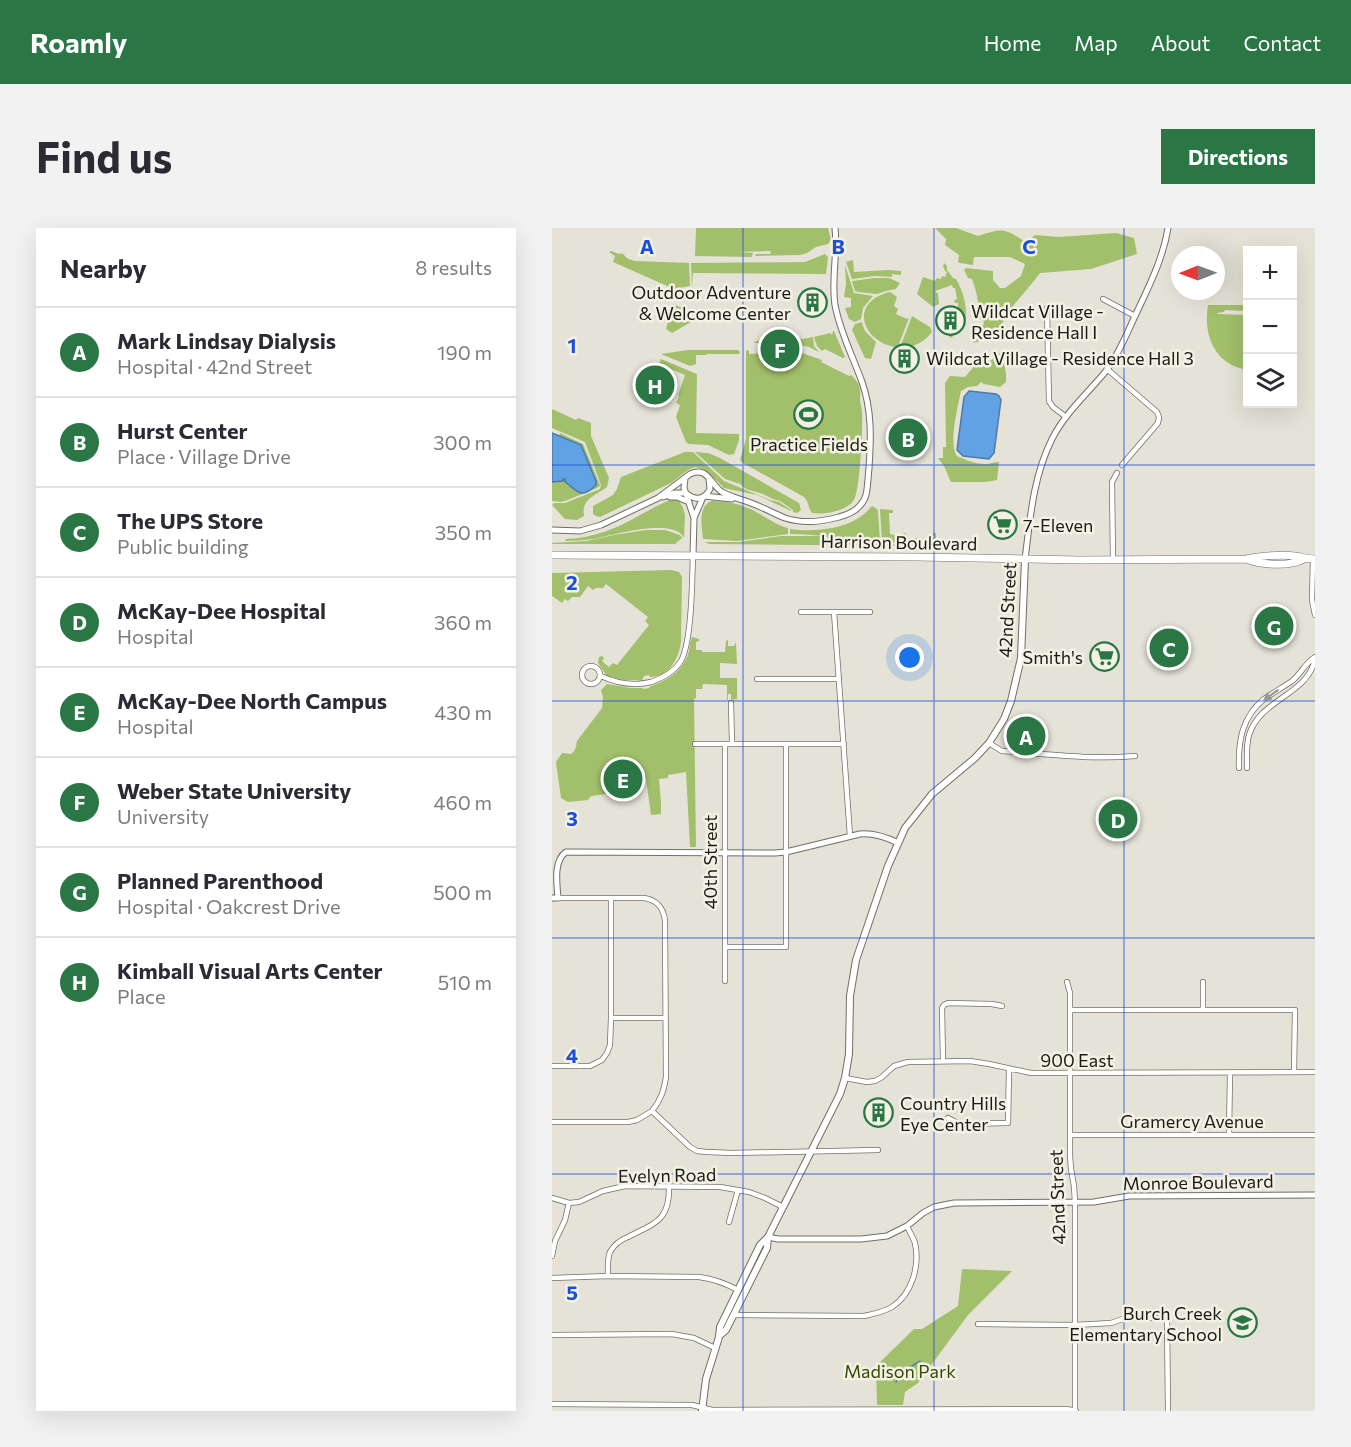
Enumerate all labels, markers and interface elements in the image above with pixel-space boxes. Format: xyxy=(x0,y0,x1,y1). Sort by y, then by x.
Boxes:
text: Roamly xyxy=(30,25,127,59)
text: Home xyxy=(984,30,1041,55)
text: Map xyxy=(1074,30,1118,55)
text: About xyxy=(1151,30,1210,55)
text: Contact xyxy=(1243,30,1321,55)
button: Directions xyxy=(1161,129,1315,184)
text: Find us xyxy=(36,130,172,182)
text: A xyxy=(640,234,654,258)
text: B xyxy=(831,234,845,258)
text: C xyxy=(1022,234,1036,258)
north arrow xyxy=(1171,246,1225,300)
map controls xyxy=(1243,246,1297,408)
button: + xyxy=(1243,246,1297,300)
text: Nearby xyxy=(60,252,147,283)
text: 8 results xyxy=(415,255,492,279)
place label: Outdoor Adventure & Welcome Center xyxy=(632,281,791,324)
building icon: Outdoor Adventure & Welcome Center xyxy=(796,286,828,318)
place label: Wildcat Village - Residence Hall I xyxy=(971,300,1104,343)
button: − xyxy=(1243,300,1297,354)
building icon: Wildcat Village - Residence Hall I xyxy=(934,305,966,337)
pin: F xyxy=(760,326,800,372)
text: Mark Lindsay Dialysis xyxy=(117,327,336,354)
text: 1 xyxy=(567,333,577,357)
text: A xyxy=(72,340,87,364)
text: 190 m xyxy=(437,340,492,364)
building icon: Wildcat Village - Residence Hall 3 xyxy=(889,342,921,374)
place label: Wildcat Village - Residence Hall 3 xyxy=(926,347,1194,369)
text: Hospital · 42nd Street xyxy=(117,354,312,378)
button: layers xyxy=(1243,354,1297,408)
pin: H xyxy=(636,362,674,408)
sports icon: Practice Fields xyxy=(793,399,825,431)
pin: B xyxy=(888,416,928,460)
text: Hurst Center xyxy=(117,417,248,444)
text: B xyxy=(73,430,86,454)
text: 300 m xyxy=(433,430,492,454)
place label: Practice Fields xyxy=(750,433,868,455)
text: Place · Village Drive xyxy=(117,444,291,468)
text: The UPS Store xyxy=(117,507,263,534)
supermarket icon: 7-Eleven xyxy=(986,509,1018,541)
place label: 7-Eleven xyxy=(1023,514,1093,536)
text: C xyxy=(73,520,86,544)
text: 350 m xyxy=(435,520,492,544)
street label: Harrison Boulevard xyxy=(820,530,978,554)
text: Public building xyxy=(117,534,249,558)
street label: 42nd Street xyxy=(994,562,1020,658)
text: 2 xyxy=(566,570,578,594)
text: McKay-Dee Hospital xyxy=(117,597,326,624)
pin: G xyxy=(1254,604,1294,648)
text: D xyxy=(72,610,87,634)
text: 360 m xyxy=(434,610,492,634)
text: Hospital xyxy=(117,624,194,648)
pin: C xyxy=(1150,626,1188,670)
supermarket icon: Smith's xyxy=(1088,641,1120,673)
your location xyxy=(895,643,924,672)
place label: Smith's xyxy=(1023,646,1083,668)
text: McKay-Dee North Campus xyxy=(117,687,387,714)
one-way arrow xyxy=(1263,689,1279,700)
text: E xyxy=(74,700,85,724)
text: 430 m xyxy=(434,700,492,724)
text: Hospital xyxy=(117,714,194,738)
pin: A xyxy=(1006,714,1046,758)
pin: E xyxy=(604,756,642,802)
text: Weber State University xyxy=(117,777,351,804)
text: F xyxy=(74,790,85,814)
text: 460 m xyxy=(434,790,492,814)
pin: D xyxy=(1098,796,1138,842)
text: University xyxy=(117,804,209,828)
text: 3 xyxy=(566,806,578,830)
street label: 40th Street xyxy=(699,815,721,909)
text: Planned Parenthood xyxy=(117,867,323,894)
text: G xyxy=(72,880,87,904)
text: 500 m xyxy=(433,880,492,904)
text: Hospital · Oakcrest Drive xyxy=(117,894,341,918)
text: Kimball Visual Arts Center xyxy=(117,957,383,984)
text: H xyxy=(72,970,87,994)
text: 510 m xyxy=(438,970,492,994)
text: Place xyxy=(117,984,166,1008)
text: 4 xyxy=(566,1043,578,1067)
street label: 900 East xyxy=(1040,1049,1114,1071)
place label: Country Hills Eye Center xyxy=(900,1092,1006,1135)
building icon: Country Hills Eye Center xyxy=(863,1097,895,1129)
street label: Gramercy Avenue xyxy=(1120,1110,1264,1132)
street label: 42nd Street xyxy=(1044,1149,1070,1245)
street label: Evelyn Road xyxy=(618,1163,716,1187)
street label: Monroe Boulevard xyxy=(1122,1170,1274,1194)
text: 5 xyxy=(566,1280,578,1304)
place label: Burch Creek Elementary School xyxy=(1069,1302,1222,1345)
school or university icon: Burch Creek Elementary School xyxy=(1227,1307,1259,1339)
park label: Madison Park xyxy=(844,1360,956,1382)

